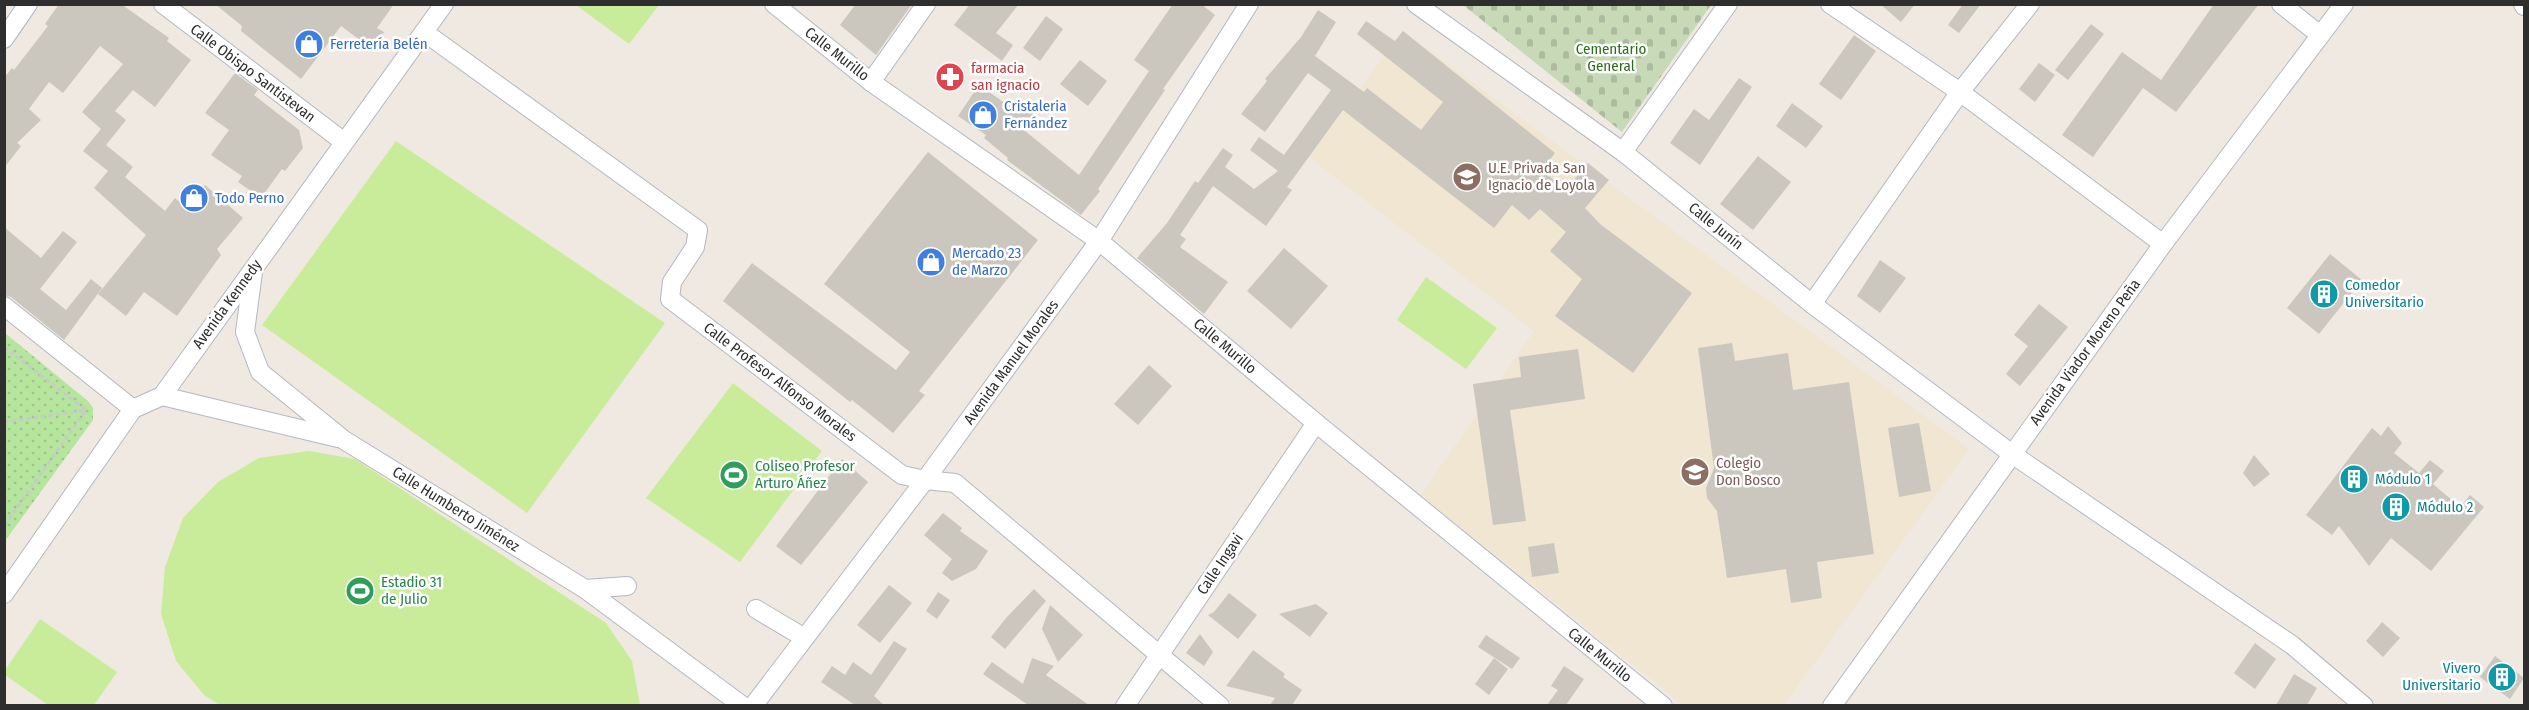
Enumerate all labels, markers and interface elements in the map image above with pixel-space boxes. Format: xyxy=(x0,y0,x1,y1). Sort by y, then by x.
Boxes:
street label: Calle Obispo Santistevan xyxy=(187,20,319,126)
street label: Calle Murillo xyxy=(801,23,873,85)
shop icon: Ferretería Belén xyxy=(293,28,325,60)
place label: Ferretería Belén xyxy=(330,35,428,53)
park label: Cementario General xyxy=(1576,40,1646,75)
place label: farmacia san ignacio xyxy=(971,59,1040,94)
pharmacy icon: farmacia san ignacio xyxy=(934,61,966,93)
place label: Cristaleria Fernández xyxy=(1004,97,1067,132)
shop icon: Cristaleria Fernández xyxy=(967,99,999,131)
place label: U.E. Privada San Ignacio de Loyola xyxy=(1488,159,1595,194)
school or university icon: U.E. Privada San Ignacio de Loyola xyxy=(1451,161,1483,193)
shop icon: Todo Perno xyxy=(178,182,210,214)
place label: Todo Perno xyxy=(215,189,284,207)
street label: Calle Junín xyxy=(1685,199,1747,253)
place label: Mercado 23 de Marzo xyxy=(952,244,1022,279)
shop icon: Mercado 23 de Marzo xyxy=(915,246,947,278)
street label: Avenida Kennedy xyxy=(189,256,265,352)
street label: Avenida Viador Moreno Peña xyxy=(2026,275,2144,429)
place label: Comedor Universitario xyxy=(2345,276,2424,311)
building icon: Comedor Universitario xyxy=(2308,278,2340,310)
street label: Avenida Manuel Morales xyxy=(960,296,1062,428)
street label: Calle Murillo xyxy=(1190,314,1260,378)
street label: Calle Profesor Alfonso Morales xyxy=(700,319,860,445)
place label: Colegio Don Bosco xyxy=(1716,454,1781,489)
school or university icon: Colegio Don Bosco xyxy=(1679,456,1711,488)
place label: Coliseo Profesor Arturo Áñez xyxy=(755,457,856,492)
sports icon: Coliseo Profesor Arturo Áñez xyxy=(718,459,750,491)
street label: Calle Humberto Jiménez xyxy=(389,463,523,556)
building icon: Módulo 1 xyxy=(2338,463,2370,495)
place label: Módulo 1 xyxy=(2375,470,2431,488)
building icon: Módulo 2 xyxy=(2380,491,2412,523)
place label: Módulo 2 xyxy=(2417,498,2474,516)
street label: Calle Ingavi xyxy=(1193,530,1247,598)
place label: Estadio 31 de Julio xyxy=(381,573,442,608)
sports icon: Estadio 31 de Julio xyxy=(344,575,376,607)
street label: Calle Murillo xyxy=(1565,624,1636,686)
place label: Vivero Universitario xyxy=(2402,659,2481,694)
building icon: Vivero Universitario xyxy=(2486,661,2518,693)

